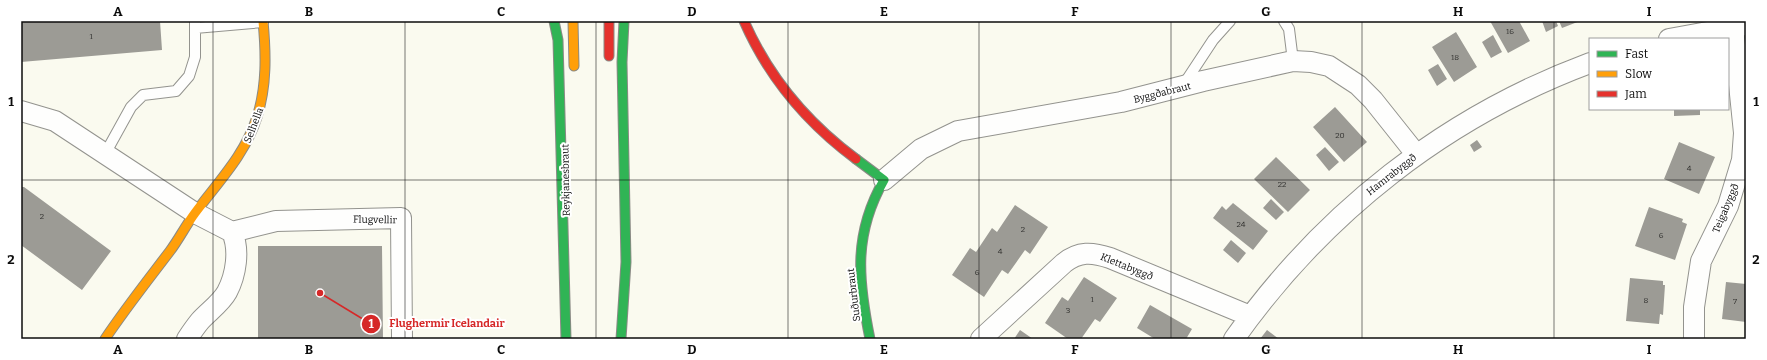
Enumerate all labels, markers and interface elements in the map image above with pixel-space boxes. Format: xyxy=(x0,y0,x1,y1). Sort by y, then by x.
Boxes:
text: A xyxy=(113,4,123,19)
text: B xyxy=(305,4,313,19)
text: C xyxy=(497,4,505,19)
text: D xyxy=(687,4,697,19)
text: E xyxy=(880,4,888,19)
text: F xyxy=(1071,4,1079,19)
text: G xyxy=(1261,4,1271,19)
text: H xyxy=(1453,4,1463,19)
text: I xyxy=(1647,4,1652,19)
house number: 16 xyxy=(1506,27,1514,36)
house number: 1 xyxy=(89,32,93,41)
legend xyxy=(1589,38,1729,110)
text: Fast xyxy=(1625,47,1649,61)
house number: 18 xyxy=(1451,53,1459,62)
text: Slow xyxy=(1625,67,1652,81)
street label: Byggðabraut xyxy=(1132,79,1193,106)
text: Jam xyxy=(1624,87,1647,101)
text: 1 xyxy=(8,94,14,109)
text: 1 xyxy=(1753,94,1759,109)
street label: Selhella xyxy=(242,105,266,145)
house number: 20 xyxy=(1335,131,1345,140)
street label: Reykjanesbraut xyxy=(559,143,573,216)
street label: Hamrabyggð xyxy=(1364,151,1419,198)
house number: 4 xyxy=(1687,164,1692,173)
house number: 22 xyxy=(1278,180,1286,189)
street label: Teigabyggð xyxy=(1709,181,1742,235)
house number: 2 xyxy=(40,212,44,221)
street label: Flugvellir xyxy=(353,214,398,226)
house number: 24 xyxy=(1236,220,1246,229)
house number: 2 xyxy=(1021,225,1025,234)
house number: 6 xyxy=(1659,231,1664,240)
house number: 4 xyxy=(998,247,1003,256)
street label: Klettabyggð xyxy=(1099,250,1155,283)
text: 2 xyxy=(7,252,15,267)
text: 2 xyxy=(1752,252,1760,267)
street label: Suðurbraut xyxy=(844,267,863,322)
house number: 6 xyxy=(975,268,980,277)
house number: 1 xyxy=(1090,295,1094,304)
house number: 8 xyxy=(1644,296,1649,305)
house number: 7 xyxy=(1733,297,1737,306)
house number: 3 xyxy=(1066,306,1071,315)
callout: Flughermir Icelandair xyxy=(361,312,512,335)
text: 1 xyxy=(368,317,374,331)
text: Flughermir Icelandair xyxy=(389,317,506,330)
text: A xyxy=(113,342,123,357)
text: B xyxy=(305,342,313,357)
text: C xyxy=(497,342,505,357)
text: D xyxy=(687,342,697,357)
text: E xyxy=(880,342,888,357)
text: F xyxy=(1071,342,1079,357)
text: G xyxy=(1261,342,1271,357)
text: H xyxy=(1453,342,1463,357)
text: I xyxy=(1647,342,1652,357)

